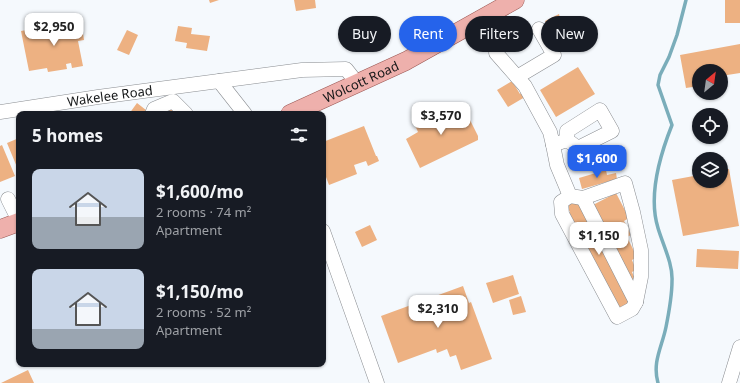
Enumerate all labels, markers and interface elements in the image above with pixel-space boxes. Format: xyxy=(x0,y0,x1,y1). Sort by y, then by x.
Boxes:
pin: $2,950 xyxy=(21,13,87,47)
chip: Buy xyxy=(338,16,391,52)
chip: Rent xyxy=(399,16,457,52)
chip: Filters xyxy=(465,16,533,52)
chip: New xyxy=(541,16,598,52)
text: $2,950 xyxy=(34,17,74,35)
street label: Wolcott Road xyxy=(320,57,402,107)
north arrow xyxy=(692,64,728,100)
map controls xyxy=(692,64,728,188)
street label: Wakelee Road xyxy=(66,81,154,111)
pin: $3,570 xyxy=(408,102,474,136)
text: $3,570 xyxy=(421,106,461,124)
button: locate xyxy=(692,108,728,144)
text: 5 homes xyxy=(32,124,103,147)
icon: filters xyxy=(288,124,310,146)
pin: $1,600 xyxy=(564,145,630,179)
text: $1,600 xyxy=(577,149,617,167)
button: layers xyxy=(692,152,728,188)
text: $1,600/mo xyxy=(156,180,244,203)
icon: home xyxy=(64,185,112,233)
text: 2 rooms · 74 m² xyxy=(156,203,251,221)
text: Apartment xyxy=(156,221,222,239)
pin: $1,150 xyxy=(566,222,632,256)
text: $1,150 xyxy=(579,226,619,244)
text: $1,150/mo xyxy=(156,280,244,303)
icon: home xyxy=(64,285,112,333)
pin: $2,310 xyxy=(405,295,471,329)
text: $2,310 xyxy=(418,299,458,317)
text: 2 rooms · 52 m² xyxy=(156,303,251,321)
text: Apartment xyxy=(156,321,222,339)

